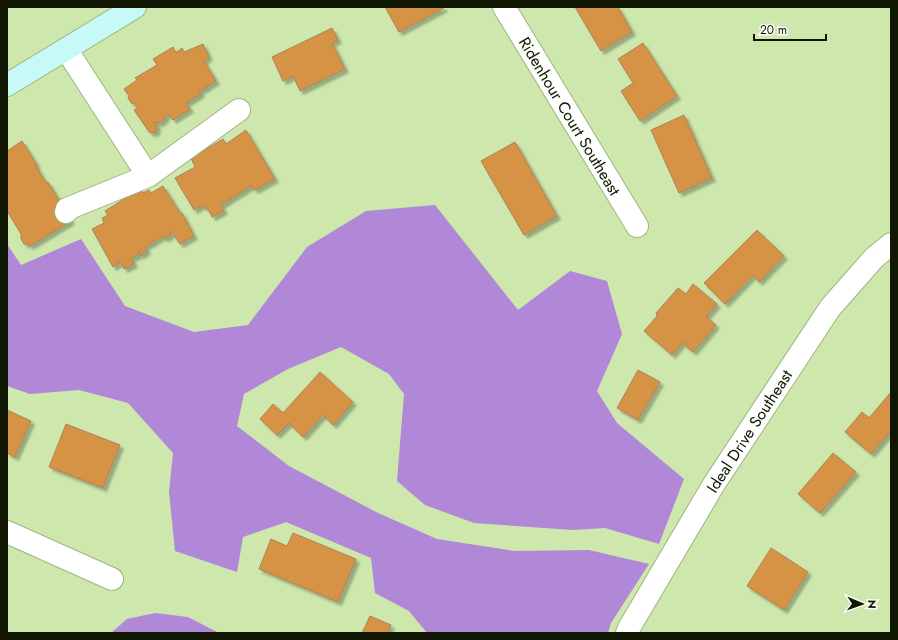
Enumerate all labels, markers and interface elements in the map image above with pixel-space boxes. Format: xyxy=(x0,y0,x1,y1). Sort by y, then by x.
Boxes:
scale bar xyxy=(754,16,826,42)
text: 20 m xyxy=(760,21,787,39)
street label: Ridenhour Court Southeast xyxy=(513,33,626,200)
street label: Ideal Drive Southeast xyxy=(701,365,798,497)
north arrow xyxy=(842,584,882,624)
text: N xyxy=(864,600,880,609)

